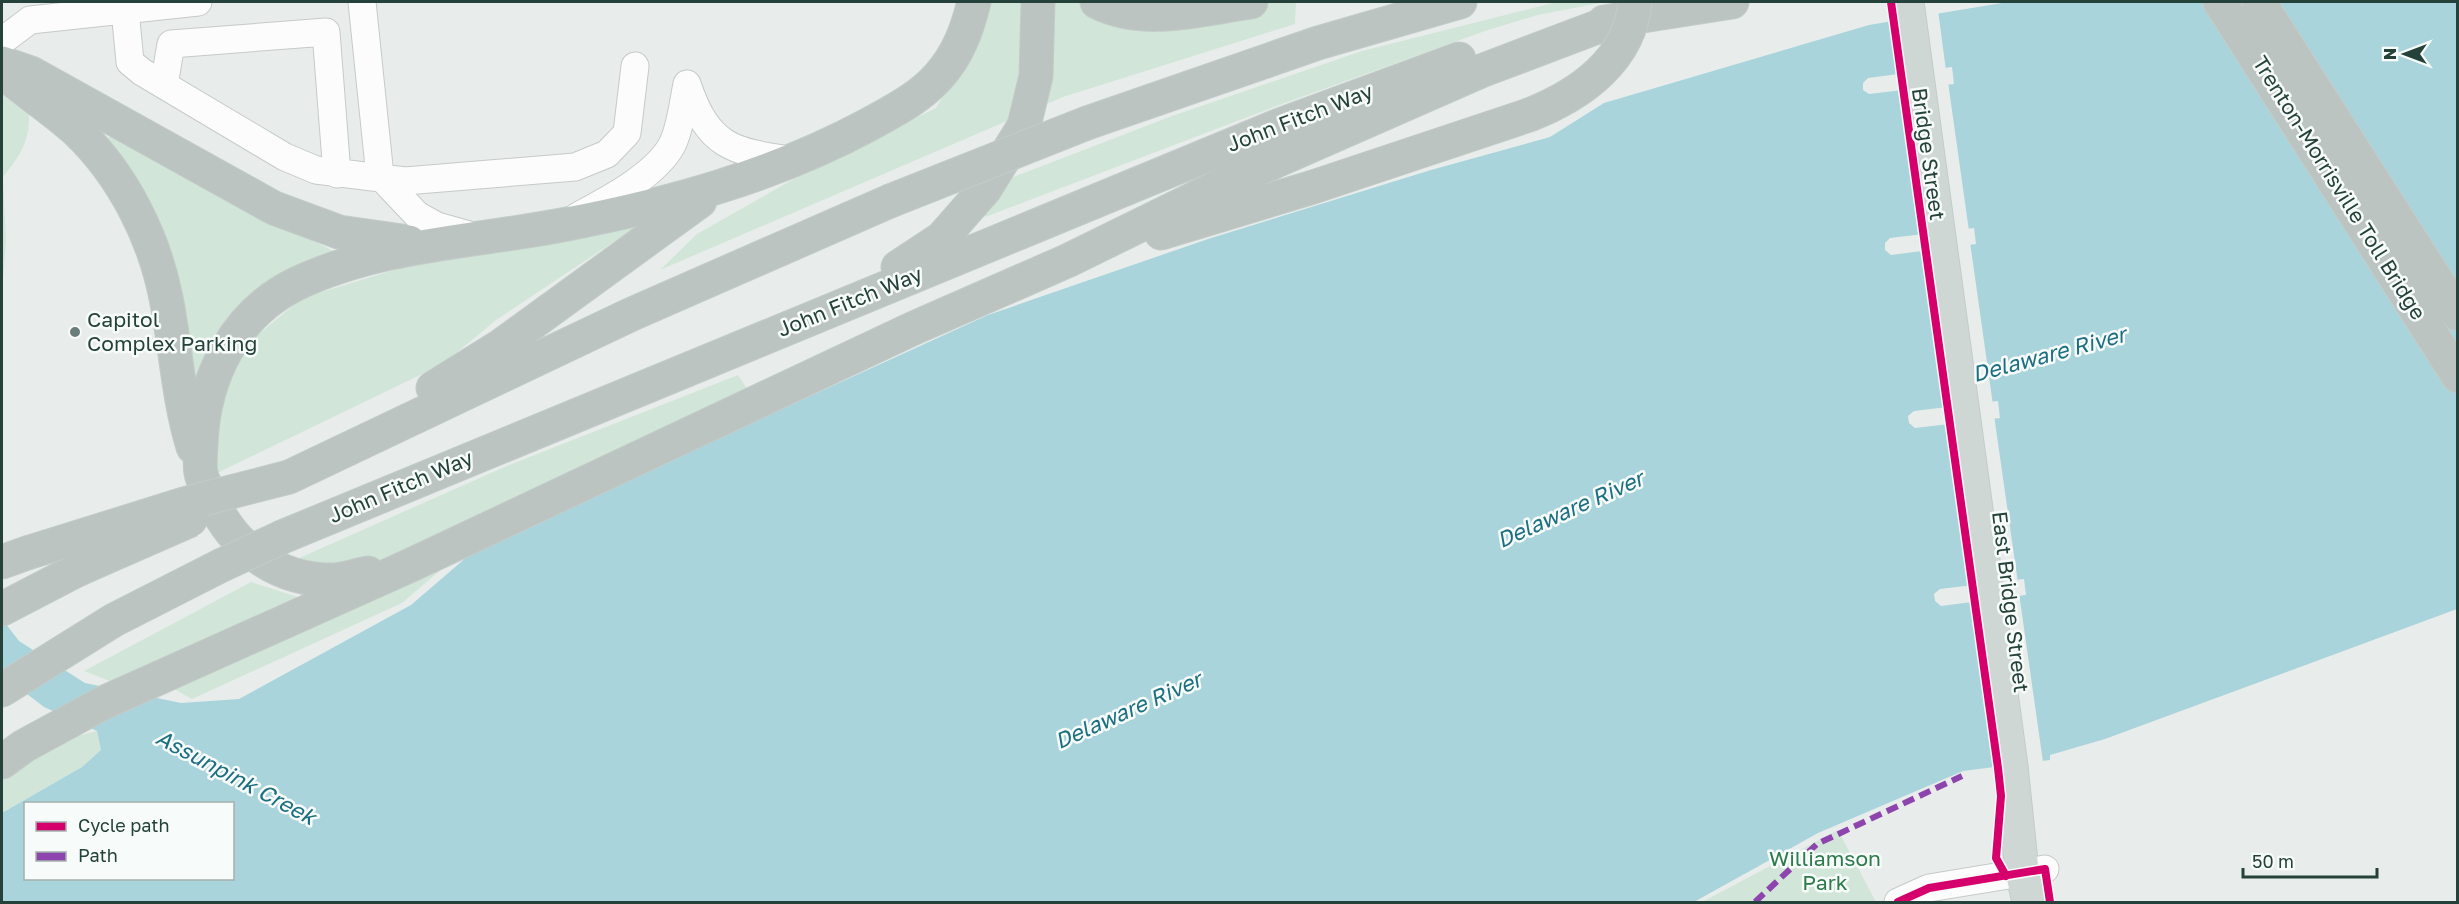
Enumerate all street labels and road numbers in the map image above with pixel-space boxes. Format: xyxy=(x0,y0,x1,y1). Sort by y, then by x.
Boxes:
street label: Trenton-Morrisville Toll Bridge xyxy=(2248,51,2432,324)
street label: John Fitch Way xyxy=(1223,77,1376,157)
street label: Bridge Street xyxy=(1907,86,1951,222)
street label: John Fitch Way xyxy=(773,260,926,342)
street label: John Fitch Way xyxy=(325,444,477,528)
street label: East Bridge Street xyxy=(1987,510,2035,694)

